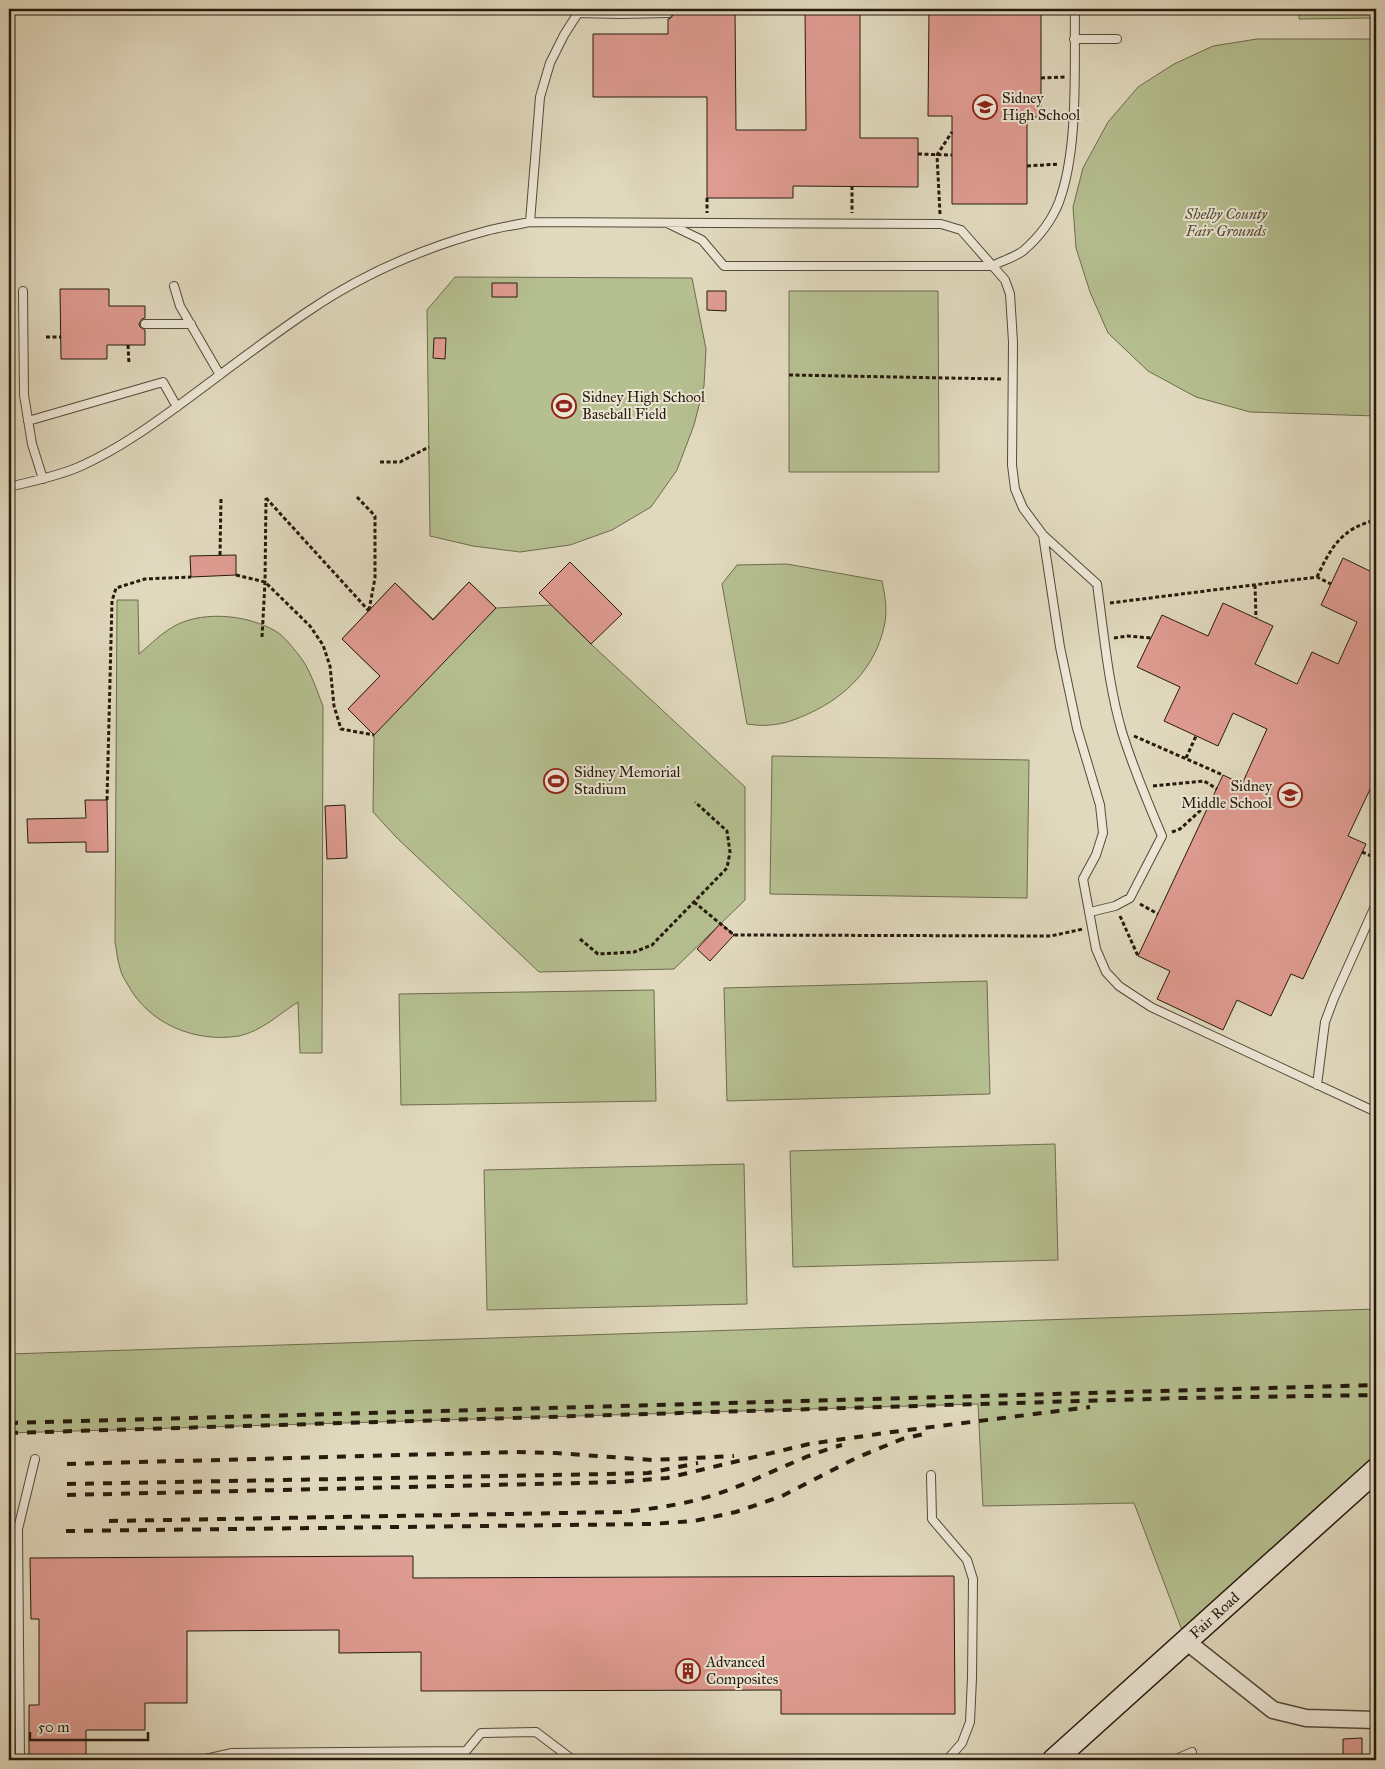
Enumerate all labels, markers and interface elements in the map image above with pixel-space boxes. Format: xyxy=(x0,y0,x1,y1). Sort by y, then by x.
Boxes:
place label: Sidney High School xyxy=(1002,89,1081,124)
school or university icon: Sidney High School xyxy=(972,94,998,120)
park label: Shelby County Fair Grounds xyxy=(1184,205,1268,240)
place label: Sidney High School Baseball Field xyxy=(582,388,706,423)
sports icon: Sidney High School Baseball Field xyxy=(551,393,577,419)
place label: Sidney Memorial Stadium xyxy=(574,763,682,798)
sports icon: Sidney Memorial Stadium xyxy=(543,768,569,794)
place label: Sidney Middle School xyxy=(1181,777,1273,812)
school or university icon: Sidney Middle School xyxy=(1277,782,1303,808)
street label: Fair Road xyxy=(1186,1588,1243,1642)
place label: Advanced Composites xyxy=(705,1653,778,1688)
building icon: Advanced Composites xyxy=(675,1658,701,1684)
scale bar xyxy=(30,1709,148,1741)
text: 50 m xyxy=(38,1718,70,1736)

